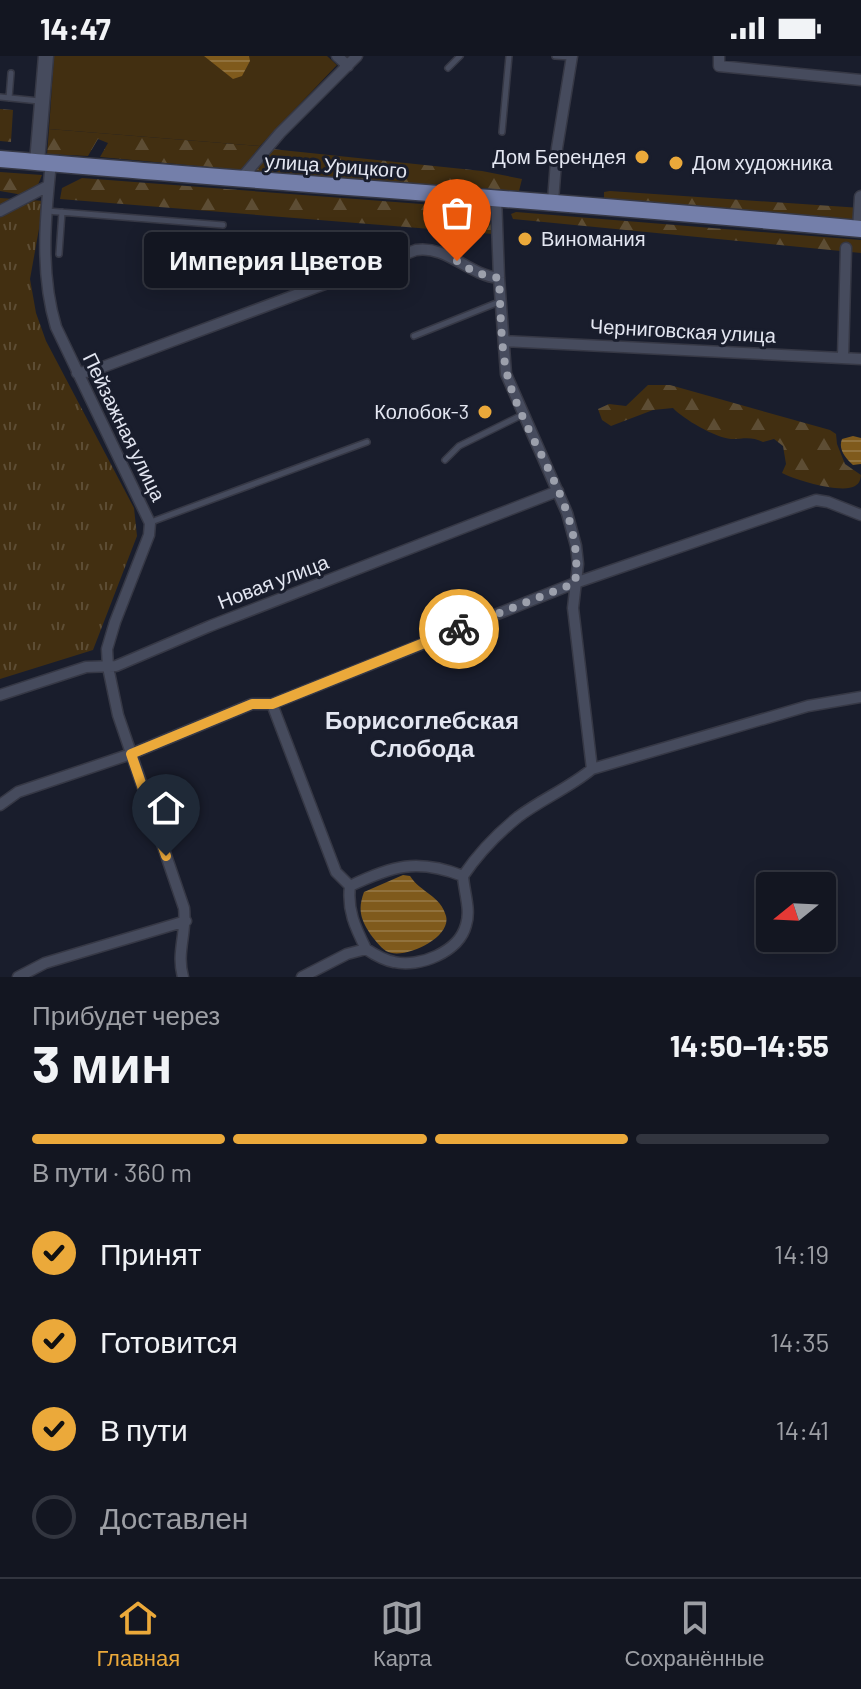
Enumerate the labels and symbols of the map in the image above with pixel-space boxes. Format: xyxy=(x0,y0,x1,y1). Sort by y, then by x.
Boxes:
place label: Дом Берендея xyxy=(492,144,626,168)
street label: улица Урицкого xyxy=(264,148,408,182)
marker: Дом Берендея xyxy=(633,148,651,166)
place label: Дом художника xyxy=(692,150,833,174)
marker: Дом художника xyxy=(667,154,685,172)
pin xyxy=(423,179,491,261)
place label: Виномания xyxy=(541,226,646,250)
marker: Виномания xyxy=(516,230,534,248)
callout: Империя Цветов xyxy=(145,233,409,289)
street label: Черниговская улица xyxy=(589,313,778,347)
street label: Пейзажная улица xyxy=(79,348,172,506)
place label: Колобок-3 xyxy=(374,399,469,423)
marker: Колобок-3 xyxy=(476,403,494,421)
street label: Новая улица xyxy=(214,549,332,613)
courier xyxy=(419,589,499,669)
district label: Борисоглебская Слобода xyxy=(325,705,519,762)
pin xyxy=(132,774,200,856)
north arrow xyxy=(756,872,836,952)

